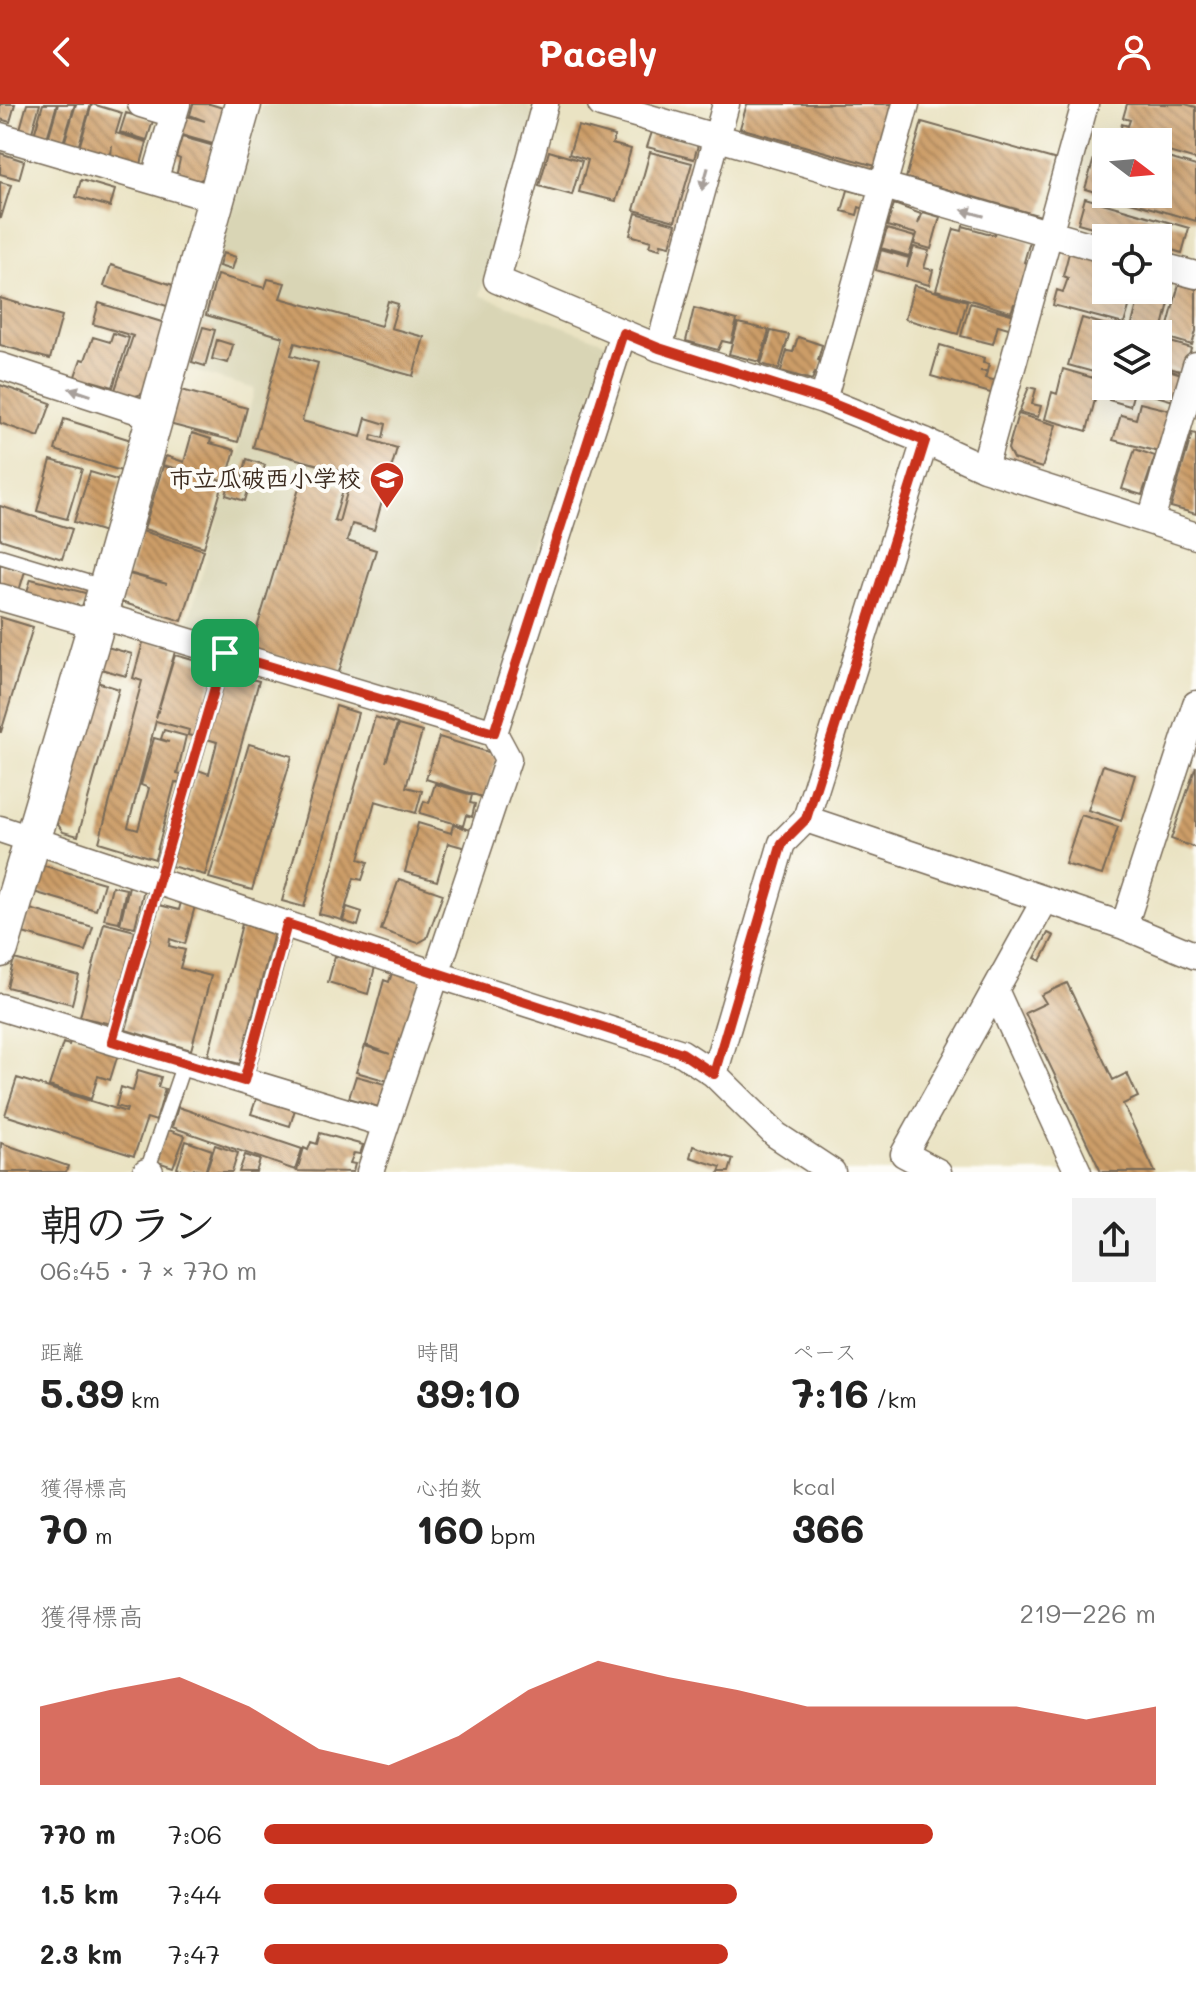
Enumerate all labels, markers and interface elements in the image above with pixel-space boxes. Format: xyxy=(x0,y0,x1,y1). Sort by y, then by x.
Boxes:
text: Pacely xyxy=(539,29,657,76)
icon: back xyxy=(40,30,84,74)
icon: person xyxy=(1112,30,1156,74)
north arrow xyxy=(1092,128,1172,208)
map controls xyxy=(1092,128,1172,400)
one-way arrow xyxy=(698,168,711,192)
one-way arrow xyxy=(961,206,985,219)
button: locate xyxy=(1092,224,1172,304)
button: layers xyxy=(1092,320,1172,400)
one-way arrow xyxy=(68,385,92,397)
school or university icon: 市立瓜破西小学校 xyxy=(368,460,406,510)
place label: 市立瓜破西小学校 xyxy=(169,462,361,493)
pin xyxy=(191,619,259,687)
icon: arrive xyxy=(203,631,247,675)
text: 朝のラン xyxy=(40,1194,216,1251)
button: share xyxy=(1072,1198,1156,1282)
text: 06:45 · 7 × 770 m xyxy=(40,1253,257,1287)
text: 距離 xyxy=(40,1337,84,1366)
text: 時間 xyxy=(416,1337,460,1366)
text: ペース xyxy=(792,1337,857,1366)
text: 5.39 xyxy=(40,1366,124,1418)
text: 39:10 xyxy=(416,1366,520,1418)
text: 7:16 xyxy=(792,1366,869,1418)
text: km xyxy=(124,1385,160,1414)
text: /km xyxy=(869,1385,917,1414)
text: kcal xyxy=(792,1472,836,1501)
text: 獲得標高 xyxy=(40,1473,128,1502)
text: 心拍数 xyxy=(416,1473,482,1502)
text: 366 xyxy=(792,1501,864,1553)
text: 70 xyxy=(40,1502,88,1554)
text: 160 xyxy=(416,1502,484,1554)
text: m xyxy=(88,1521,113,1550)
text: bpm xyxy=(484,1521,536,1550)
text: 219–226 m xyxy=(1020,1596,1156,1630)
text: 獲得標高 xyxy=(40,1599,144,1633)
text: 770 m xyxy=(40,1817,116,1851)
text: 7:06 xyxy=(168,1817,222,1851)
text: 1.5 km xyxy=(40,1877,119,1911)
text: 7:44 xyxy=(168,1877,221,1911)
text: 2.3 km xyxy=(40,1937,122,1971)
text: 7:47 xyxy=(168,1937,220,1971)

